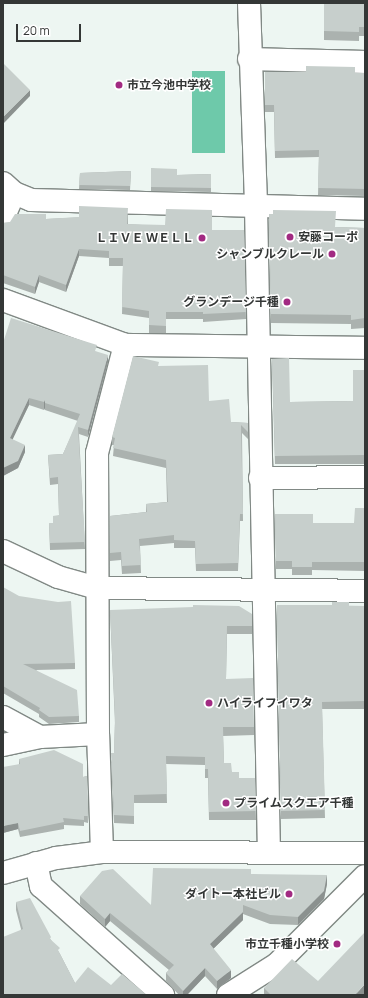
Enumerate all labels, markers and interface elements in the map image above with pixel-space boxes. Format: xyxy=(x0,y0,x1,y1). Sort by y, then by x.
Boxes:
scale bar xyxy=(18,16,83,42)
text: 20 m xyxy=(23,22,50,39)
place label: 市立今池中学校 xyxy=(127,78,211,92)
marker: 市立今池中学校 xyxy=(114,80,124,90)
place label: 安藤コーポ xyxy=(298,230,358,244)
place label: ＬＩＶＥ ＷＥＬＬ xyxy=(96,231,194,245)
marker: 安藤コーポ xyxy=(285,232,295,242)
marker: ＬＩＶＥ ＷＥＬＬ xyxy=(197,233,207,243)
place label: シャンブルクレール xyxy=(216,247,324,261)
marker: シャンブルクレール xyxy=(327,249,337,259)
place label: グランデージ千種 xyxy=(183,295,279,309)
marker: グランデージ千種 xyxy=(282,297,292,307)
place label: ハイライフイワタ xyxy=(217,696,313,710)
marker: ハイライフイワタ xyxy=(204,698,214,708)
place label: プライムスクエア千種 xyxy=(234,796,354,810)
marker: プライムスクエア千種 xyxy=(221,798,231,808)
place label: ダイトー本社ビル xyxy=(185,887,281,901)
marker: ダイトー本社ビル xyxy=(284,889,294,899)
place label: 市立千種小学校 xyxy=(245,937,329,951)
marker: 市立千種小学校 xyxy=(332,939,342,949)

